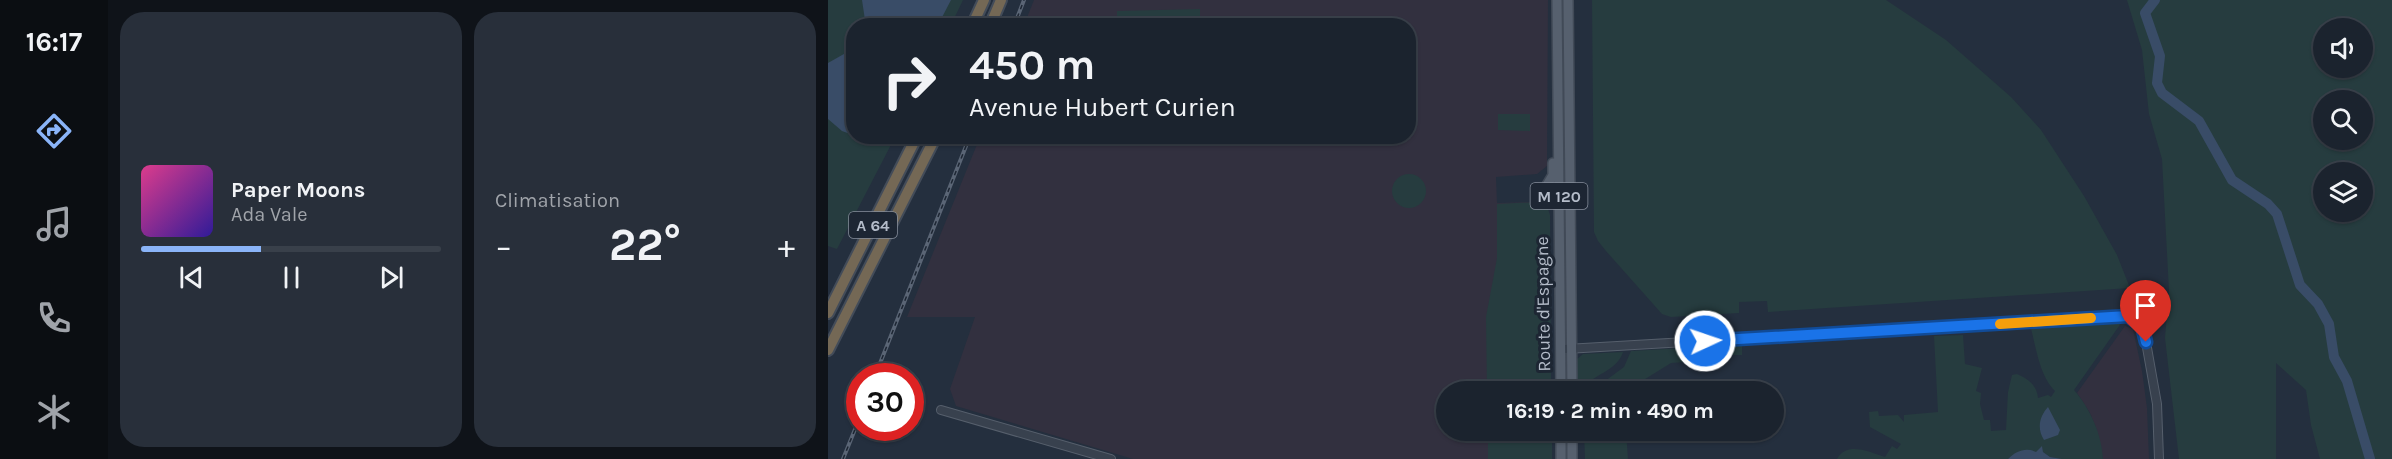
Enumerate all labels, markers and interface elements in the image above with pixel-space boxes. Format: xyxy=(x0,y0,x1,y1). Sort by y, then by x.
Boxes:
map controls xyxy=(2313,18,2373,222)
button: sound xyxy=(2313,18,2373,78)
text: 16:17 xyxy=(26,26,82,58)
text: 450 m xyxy=(969,40,1095,90)
icon: right xyxy=(870,42,948,120)
button: search xyxy=(2313,90,2373,150)
text: Avenue Hubert Curien xyxy=(969,91,1236,123)
icon: directions xyxy=(33,110,75,152)
button: layers xyxy=(2313,162,2373,222)
text: Paper Moons xyxy=(231,177,365,203)
road number: M 120 xyxy=(1530,183,1588,209)
text: Climatisation xyxy=(495,189,620,212)
icon: music xyxy=(33,203,75,245)
text: Ada Vale xyxy=(231,203,308,226)
road number: A 64 xyxy=(849,212,897,238)
text: 22° xyxy=(609,219,681,271)
text: − xyxy=(495,227,512,265)
text: + xyxy=(778,227,795,265)
street label: Route d'Espagne xyxy=(1531,236,1555,372)
icon: previous xyxy=(175,261,208,294)
icon: pause xyxy=(275,261,308,294)
icon: next xyxy=(375,261,408,294)
pin xyxy=(2120,280,2171,342)
icon: arrive xyxy=(2129,289,2162,322)
icon: phone xyxy=(33,297,75,339)
position arrow xyxy=(1673,309,1737,373)
speed limit sign: 30 xyxy=(846,363,924,441)
icon: climate xyxy=(33,391,75,433)
text: 16:19 · 2 min · 490 m xyxy=(1506,398,1714,424)

